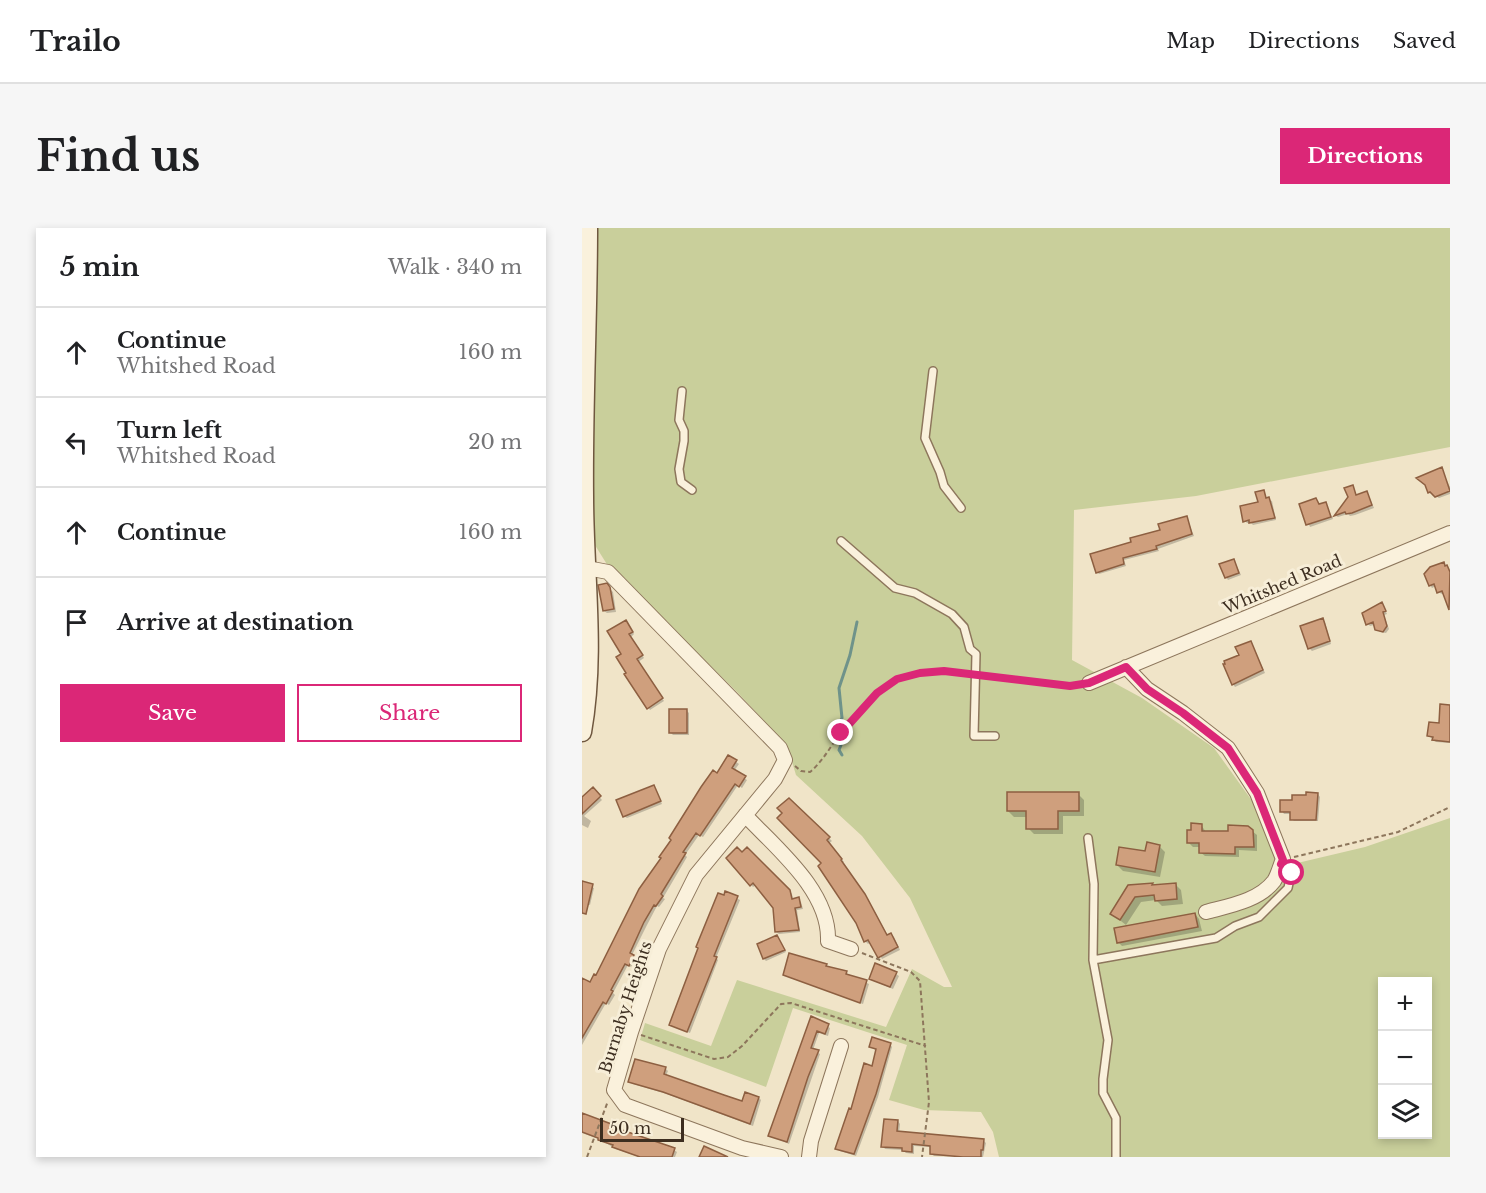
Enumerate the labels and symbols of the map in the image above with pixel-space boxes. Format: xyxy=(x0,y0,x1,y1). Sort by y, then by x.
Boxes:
street label: Whitshed Road xyxy=(1219,550,1345,618)
route end xyxy=(827,719,853,745)
route start xyxy=(1278,859,1304,885)
street label: Burnaby Heights xyxy=(594,938,656,1076)
scale bar xyxy=(600,1115,684,1142)

